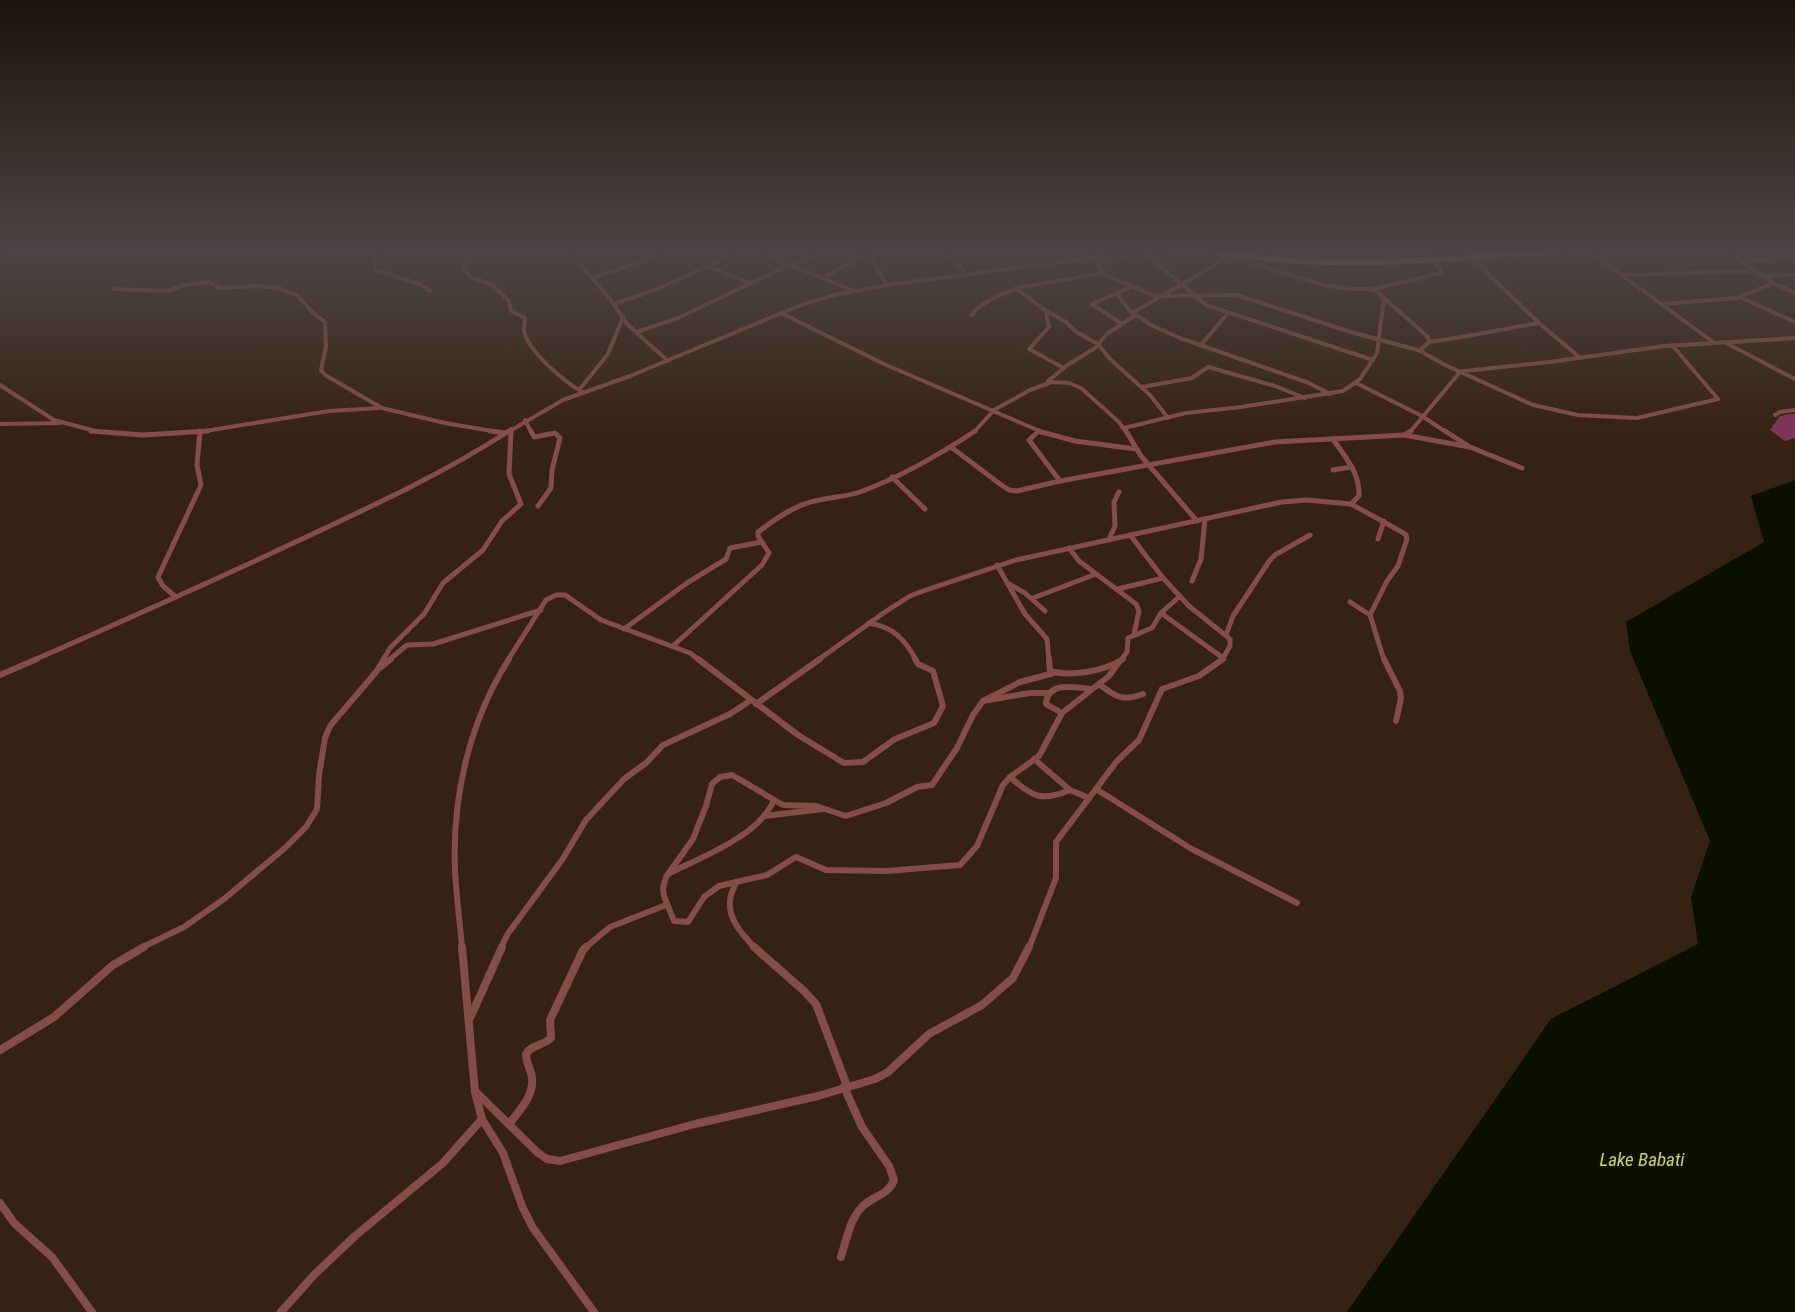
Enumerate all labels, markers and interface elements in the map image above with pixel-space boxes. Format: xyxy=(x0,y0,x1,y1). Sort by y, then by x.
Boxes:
water label: Lake Babati xyxy=(1599,1148,1685,1171)

